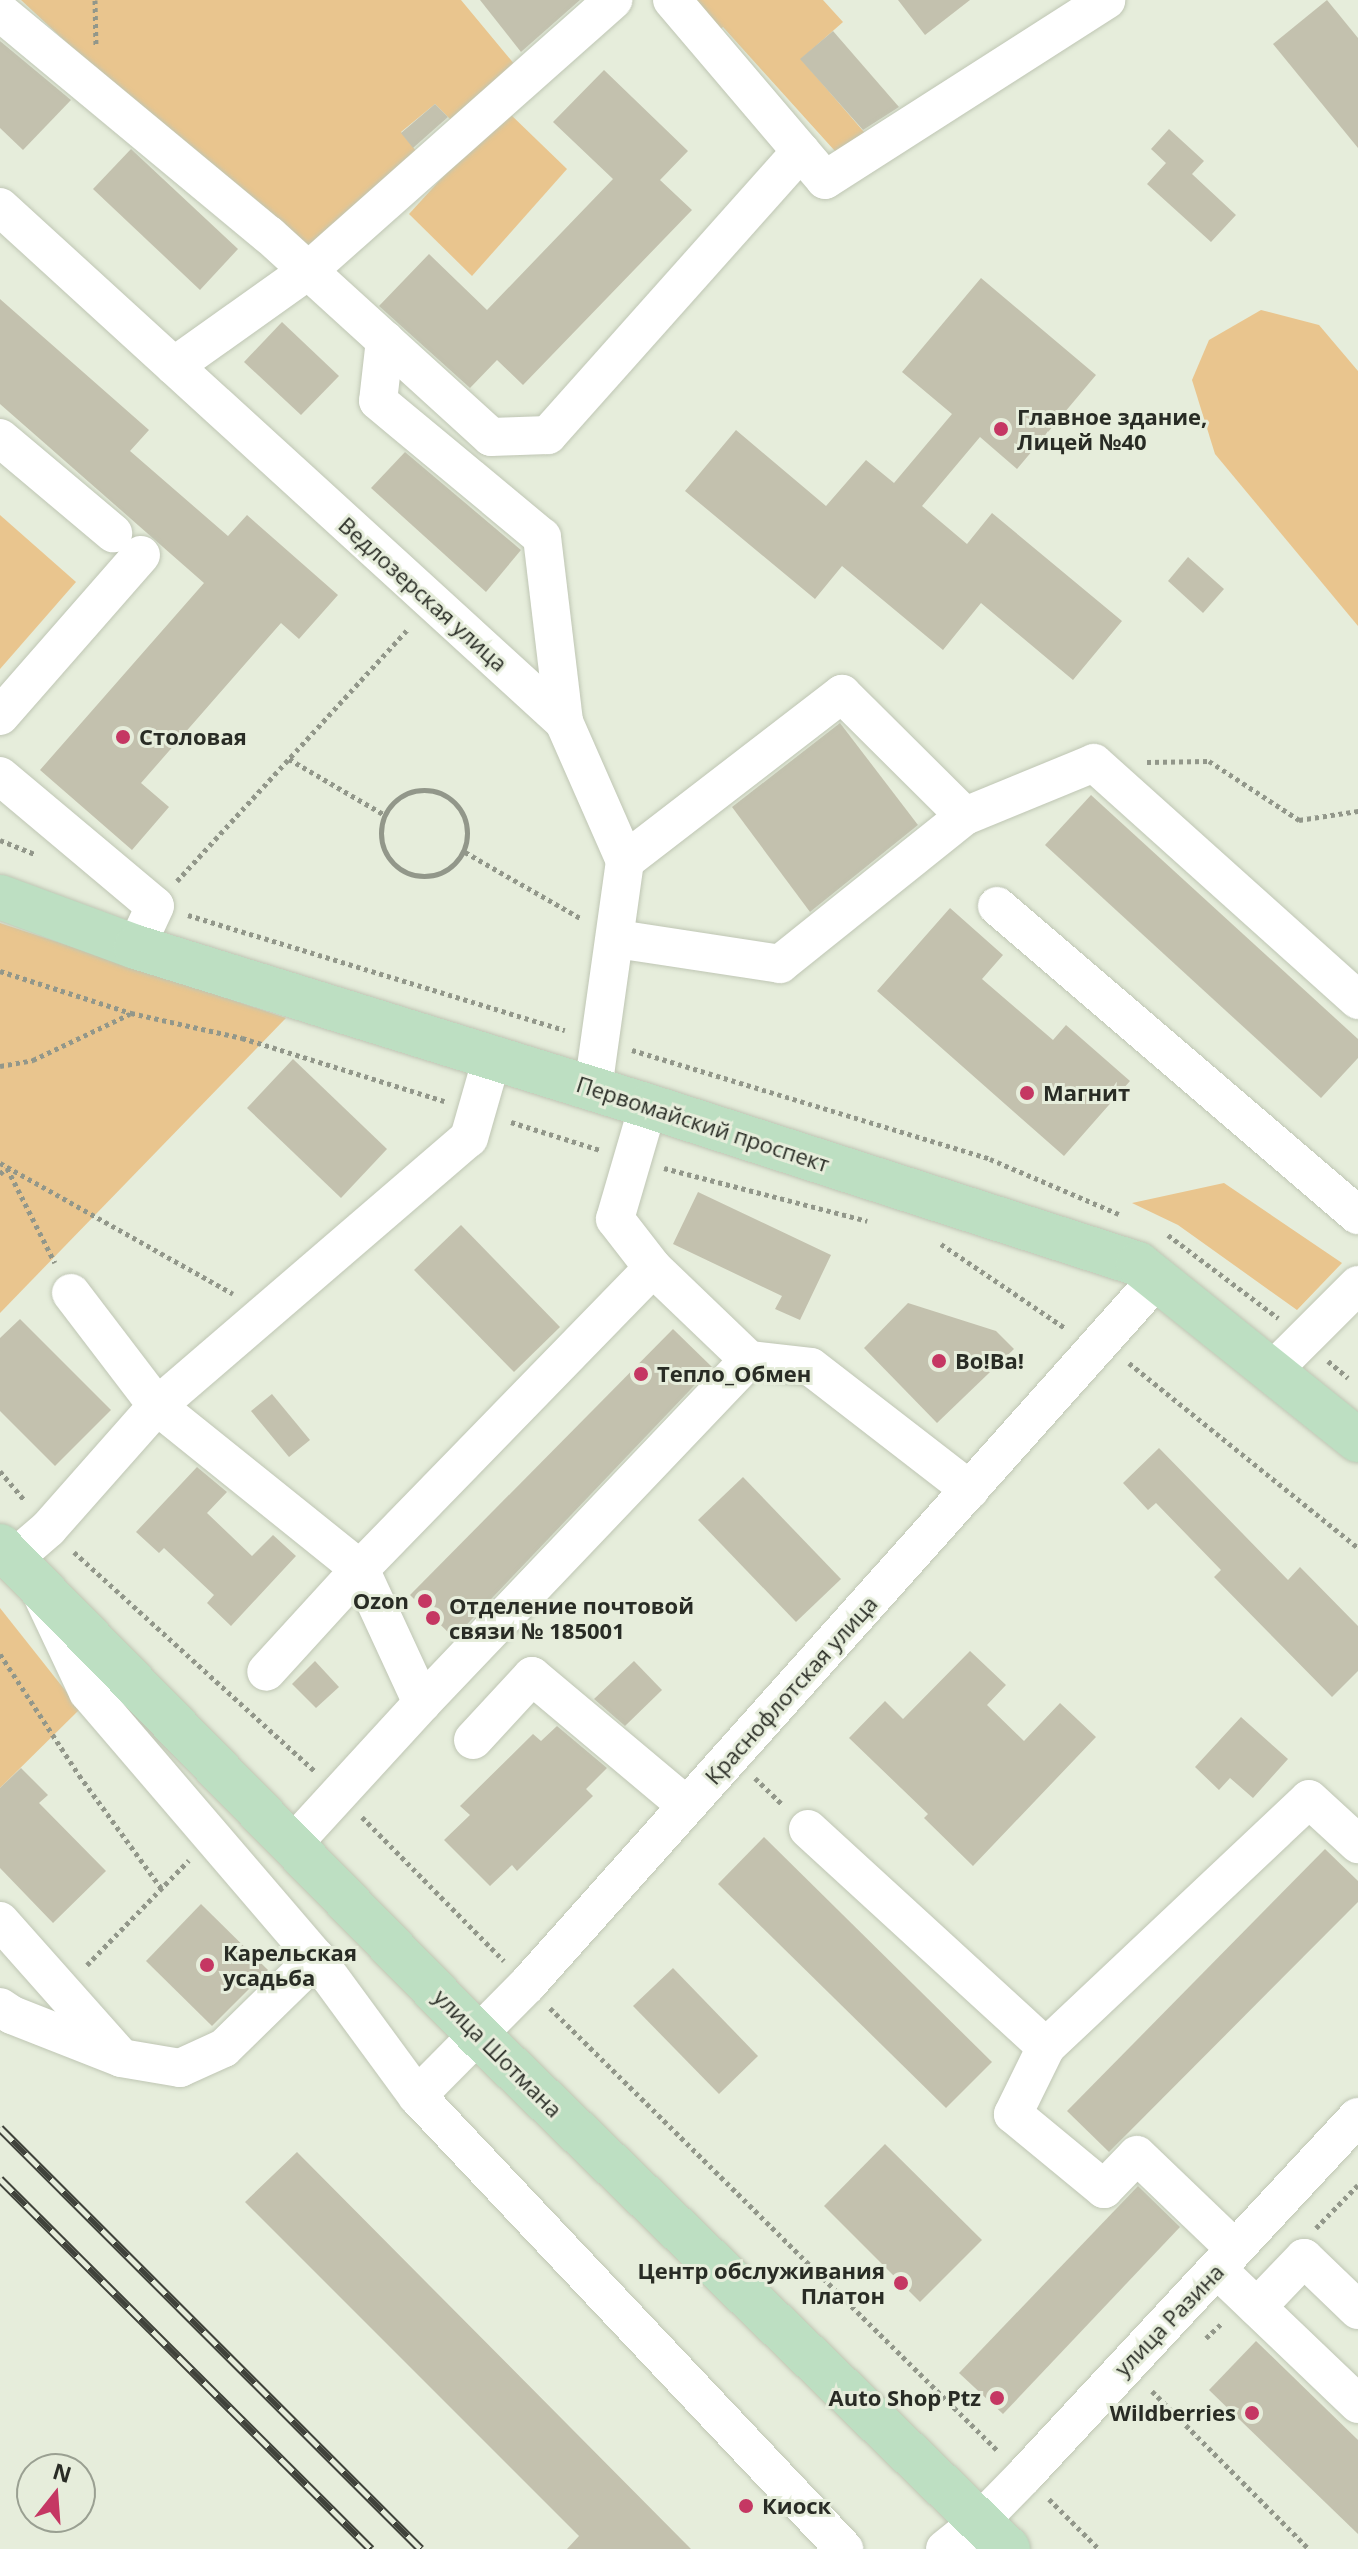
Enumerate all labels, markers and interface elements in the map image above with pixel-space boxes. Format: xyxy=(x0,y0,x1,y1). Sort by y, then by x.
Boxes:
place label: Главное здание, Лицей №40 xyxy=(1017,403,1207,454)
marker: Главное здание, Лицей №40 xyxy=(992,420,1010,438)
street label: Ведлозерская улица xyxy=(333,512,513,676)
place label: Столовая xyxy=(139,724,247,750)
marker: Столовая xyxy=(114,728,132,746)
street label: Первомайский проспект xyxy=(573,1071,833,1177)
place label: Магнит xyxy=(1043,1080,1130,1106)
marker: Магнит xyxy=(1018,1084,1036,1102)
place label: Во!Ва! xyxy=(955,1348,1024,1374)
marker: Во!Ва! xyxy=(930,1352,948,1370)
place label: Тепло_Обмен xyxy=(657,1361,811,1387)
marker: Тепло_Обмен xyxy=(632,1365,650,1383)
place label: Ozon xyxy=(353,1588,409,1614)
street label: Краснофлотская улица xyxy=(699,1590,883,1790)
marker: Ozon xyxy=(416,1592,434,1610)
place label: Отделение почтовой связи № 185001 xyxy=(449,1592,694,1644)
marker: Отделение почтовой связи № 185001 xyxy=(424,1609,442,1627)
place label: Карельская усадьба xyxy=(223,1939,357,1990)
marker: Карельская усадьба xyxy=(198,1956,216,1974)
street label: улица Шотмана xyxy=(429,1984,567,2122)
place label: Центр обслуживания Платон xyxy=(638,2257,885,2308)
street label: улица Разина xyxy=(1109,2258,1229,2382)
marker: Центр обслуживания Платон xyxy=(892,2274,910,2292)
place label: Auto Shop Ptz xyxy=(829,2385,981,2411)
marker: Auto Shop Ptz xyxy=(988,2389,1006,2407)
place label: Wildberries xyxy=(1110,2400,1236,2426)
marker: Wildberries xyxy=(1243,2404,1261,2422)
north arrow xyxy=(16,2453,96,2533)
text: N xyxy=(49,2455,75,2489)
place label: Киоск xyxy=(762,2493,831,2519)
marker: Киоск xyxy=(737,2497,755,2515)

